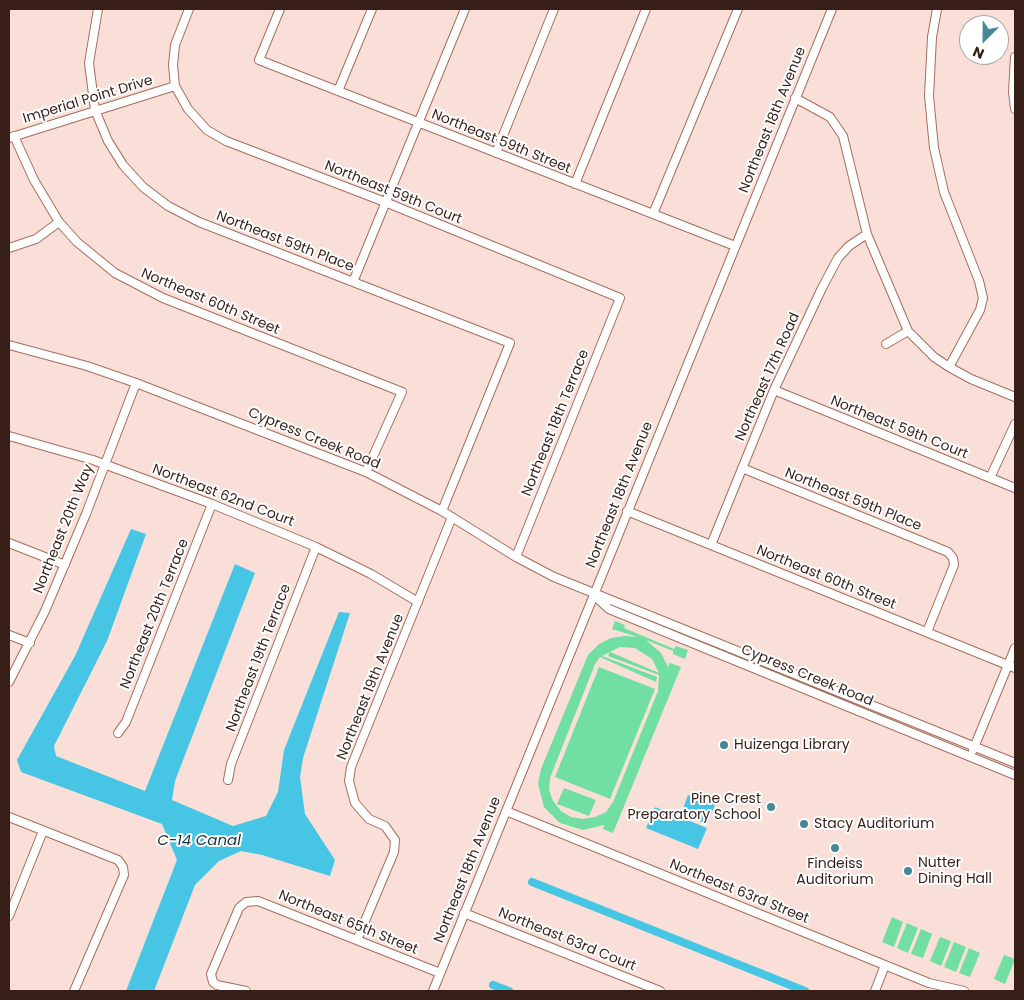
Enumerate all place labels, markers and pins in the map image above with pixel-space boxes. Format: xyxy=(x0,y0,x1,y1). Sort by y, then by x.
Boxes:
place label: Huizenga Library xyxy=(734,737,850,753)
marker: Huizenga Library xyxy=(718,739,730,751)
place label: Pine Crest Preparatory School xyxy=(627,791,761,824)
marker: Pine Crest Preparatory School xyxy=(765,801,777,813)
place label: Stacy Auditorium xyxy=(814,816,934,832)
marker: Stacy Auditorium xyxy=(798,818,810,830)
marker: Findeiss Auditorium xyxy=(829,842,841,854)
place label: Nutter Dining Hall xyxy=(918,855,992,888)
place label: Findeiss Auditorium xyxy=(796,856,874,889)
marker: Nutter Dining Hall xyxy=(902,865,914,877)

